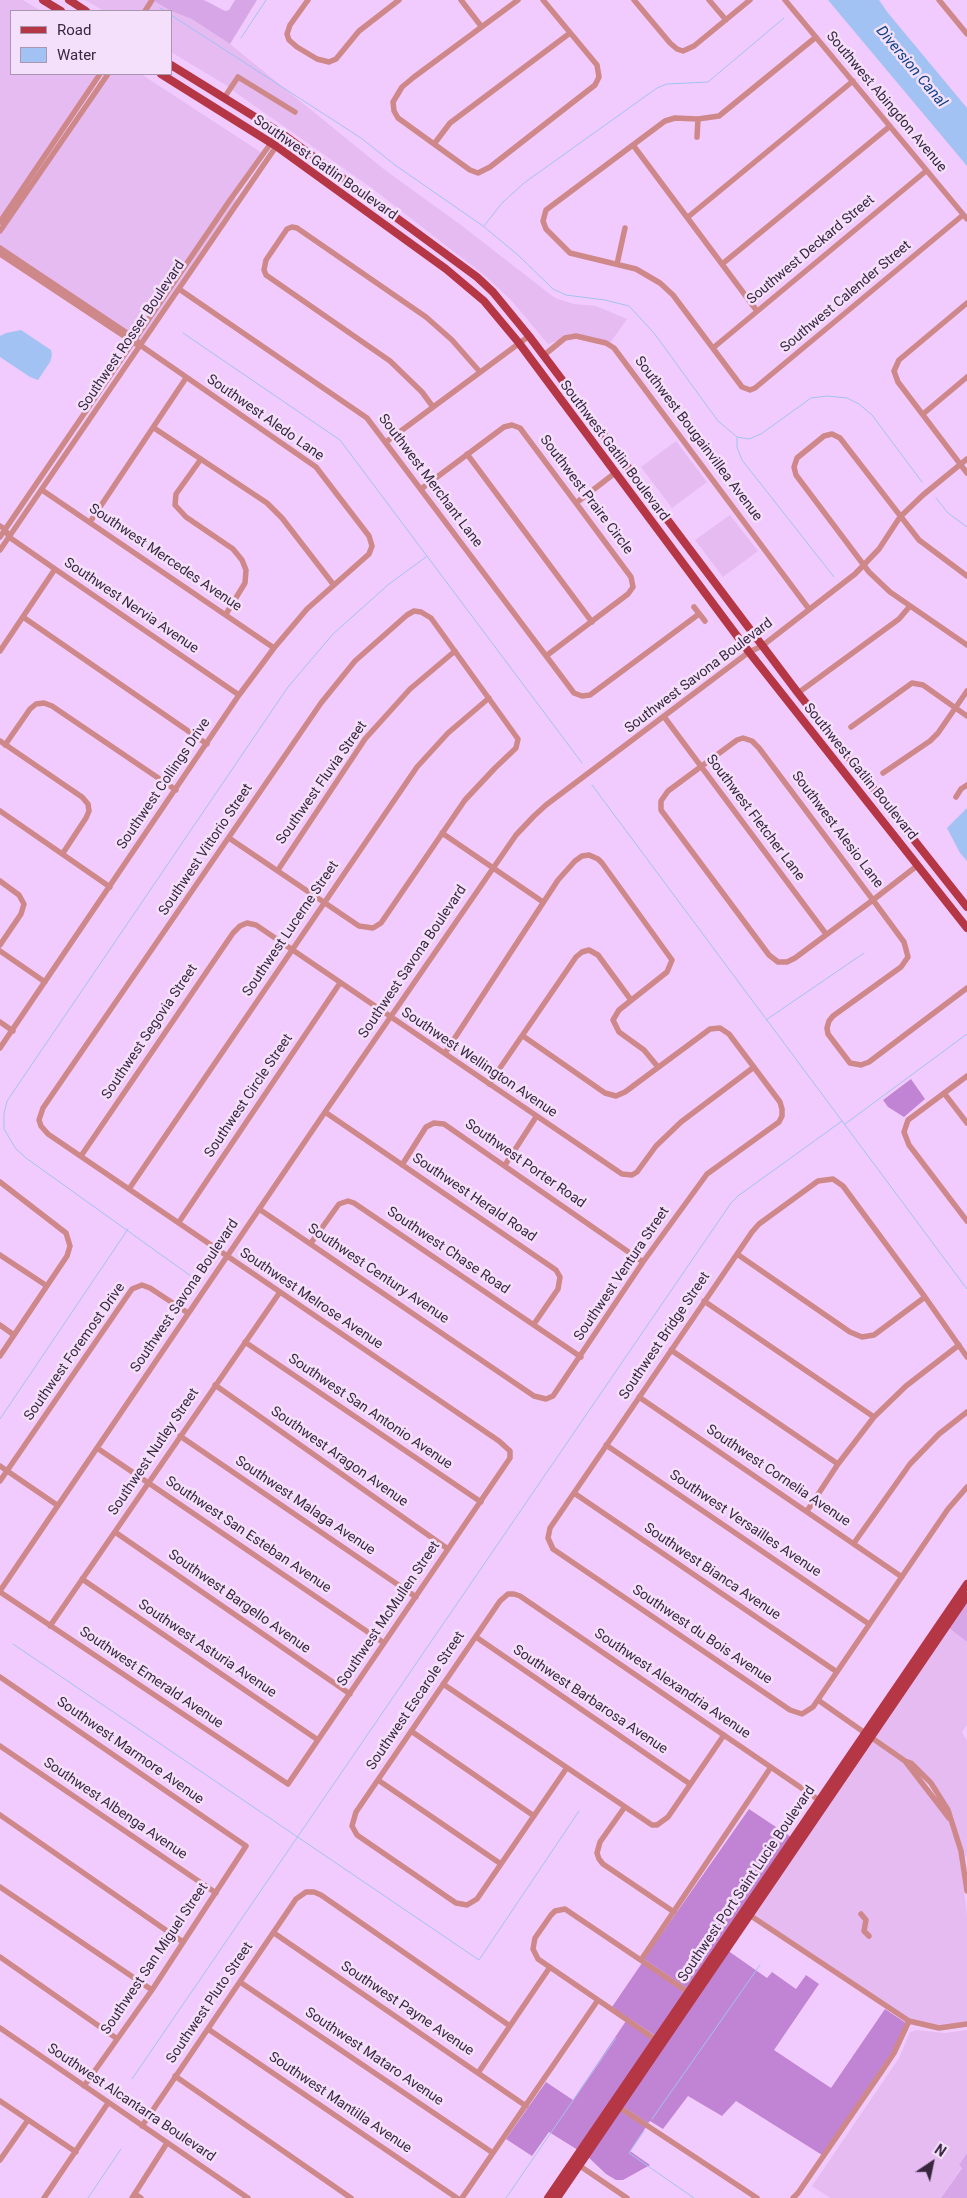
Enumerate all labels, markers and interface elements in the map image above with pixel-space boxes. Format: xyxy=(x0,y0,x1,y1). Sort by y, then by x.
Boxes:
legend xyxy=(10,10,172,75)
text: Road xyxy=(57,21,91,39)
water label: Diversion Canal xyxy=(872,23,950,111)
street label: Southwest Abingdon Avenue xyxy=(822,28,950,176)
text: Water xyxy=(57,46,96,64)
street label: Southwest Gatlin Boulevard xyxy=(250,112,400,224)
street label: Southwest Deckard Street xyxy=(744,192,878,308)
street label: Southwest Calender Street xyxy=(777,237,915,357)
street label: Southwest Rosser Boulevard xyxy=(75,257,189,415)
street label: Southwest Bougainvillea Avenue xyxy=(631,353,765,525)
street label: Southwest Aledo Lane xyxy=(203,371,327,465)
street label: Southwest Gatlin Boulevard xyxy=(556,378,672,524)
street label: Southwest Merchant Lane xyxy=(374,411,486,551)
street label: Southwest Praire Circle xyxy=(536,432,636,558)
street label: Southwest Mercedes Avenue xyxy=(86,501,244,615)
street label: Southwest Nervia Avenue xyxy=(60,555,202,657)
street label: Southwest Savona Boulevard xyxy=(622,615,776,737)
street label: Southwest Gatlin Boulevard xyxy=(800,700,920,844)
street label: Southwest Collings Drive xyxy=(114,715,214,853)
street label: Southwest Fluvia Street xyxy=(273,718,371,848)
street label: Southwest Fletcher Lane xyxy=(702,752,808,884)
street label: Southwest Alesio Lane xyxy=(788,768,886,892)
street label: Southwest Vittorio Street xyxy=(156,781,256,919)
street label: Southwest Lucerne Street xyxy=(239,858,343,1000)
street label: Southwest Savona Boulevard xyxy=(355,882,471,1042)
street label: Southwest Segovia Street xyxy=(99,961,201,1103)
street label: Southwest Wellington Avenue xyxy=(398,1004,560,1122)
street label: Southwest Circle Street xyxy=(201,1031,297,1161)
street label: Southwest Porter Road xyxy=(461,1116,589,1212)
street label: Southwest Herald Road xyxy=(409,1150,539,1246)
street label: Southwest Chase Road xyxy=(384,1204,512,1298)
street label: Southwest Ventura Street xyxy=(571,1204,673,1344)
street label: Southwest Savona Boulevard xyxy=(127,1216,243,1376)
street label: Southwest Century Avenue xyxy=(304,1220,452,1328)
street label: Southwest Melrose Avenue xyxy=(236,1245,386,1353)
street label: Southwest Bridge Street xyxy=(616,1269,714,1403)
street label: Southwest Foremost Drive xyxy=(21,1280,129,1424)
street label: Southwest San Antonio Avenue xyxy=(285,1351,455,1473)
street label: Southwest Nutley Street xyxy=(105,1385,203,1519)
street label: Southwest Aragon Avenue xyxy=(267,1403,411,1511)
street label: Southwest Cornelia Avenue xyxy=(703,1421,853,1531)
street label: Southwest Malaga Avenue xyxy=(232,1453,378,1559)
street label: Southwest Versailles Avenue xyxy=(666,1467,824,1581)
street label: Southwest San Esteban Avenue xyxy=(162,1473,334,1597)
street label: Southwest Bianca Avenue xyxy=(640,1520,784,1624)
street label: Southwest McMullen Street xyxy=(334,1538,444,1690)
street label: Southwest Bargello Avenue xyxy=(165,1546,313,1658)
street label: Southwest du Bois Avenue xyxy=(629,1582,775,1688)
street label: Southwest Asturia Avenue xyxy=(135,1596,279,1702)
street label: Southwest Emerald Avenue xyxy=(76,1624,226,1732)
street label: Southwest Alexandria Avenue xyxy=(591,1625,753,1743)
street label: Southwest Escarole Street xyxy=(363,1629,469,1773)
street label: Southwest Barbarosa Avenue xyxy=(510,1642,670,1758)
street label: Southwest Marmore Avenue xyxy=(53,1694,207,1808)
street label: Southwest Albenga Avenue xyxy=(40,1755,190,1863)
street label: Southwest Port Saint Lucie Boulevard xyxy=(675,1783,819,1985)
street label: Southwest San Miguel Street xyxy=(98,1880,212,2038)
street label: Southwest Pluto Street xyxy=(163,1939,257,2067)
street label: Southwest Payne Avenue xyxy=(337,1958,477,2060)
street label: Southwest Mataro Avenue xyxy=(302,2004,446,2110)
street label: Southwest Alcantarra Boulevard xyxy=(44,2040,218,2166)
street label: Southwest Mantilla Avenue xyxy=(265,2049,415,2157)
north arrow xyxy=(907,2138,957,2188)
text: N xyxy=(932,2141,949,2160)

